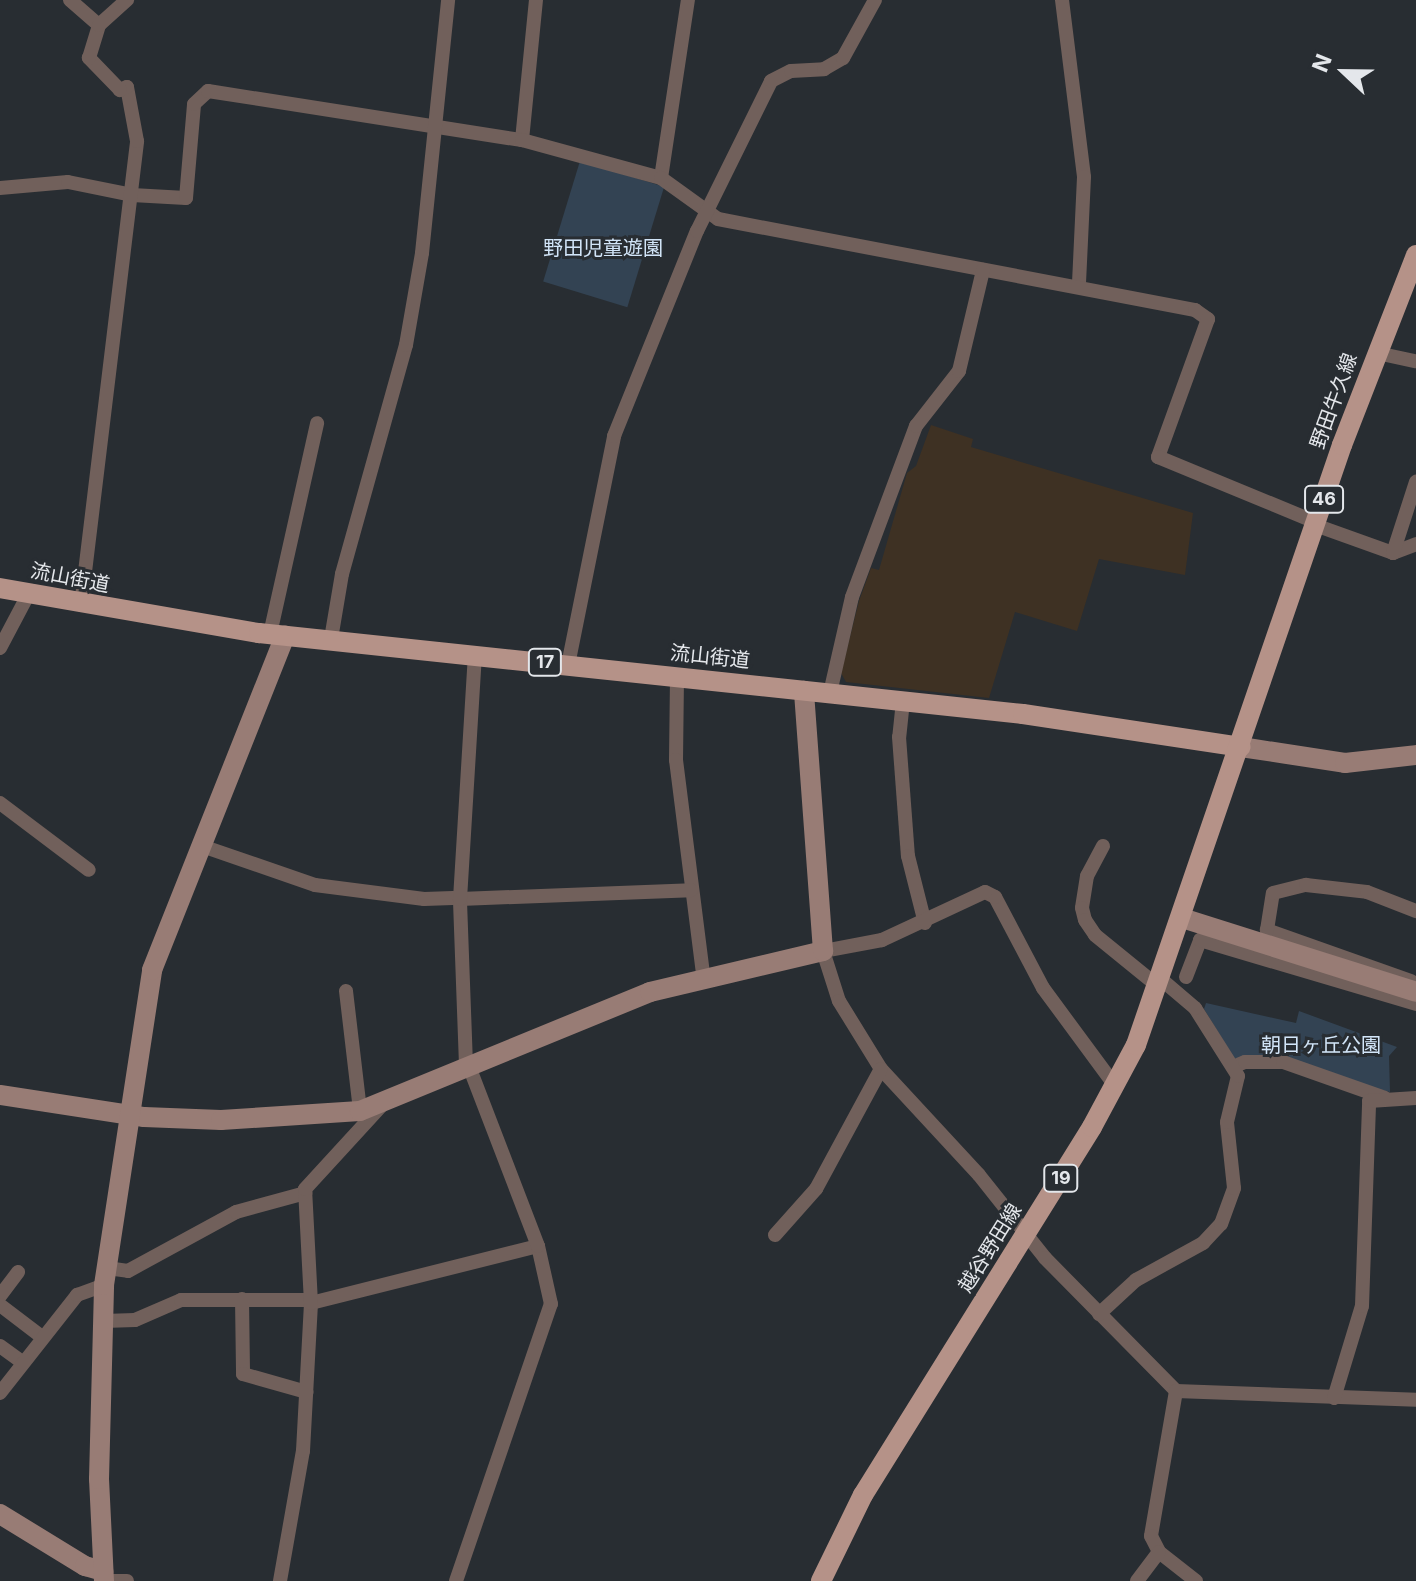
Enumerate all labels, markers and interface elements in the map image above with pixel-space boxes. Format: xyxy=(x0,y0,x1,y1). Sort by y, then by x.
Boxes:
north arrow xyxy=(1304,32,1384,112)
text: N xyxy=(1307,50,1337,76)
park label: 野田児童遊園 xyxy=(543,236,663,260)
street label: 野田牛久線 xyxy=(1306,350,1362,452)
road number: 46 xyxy=(1304,485,1344,513)
street label: 流山街道 xyxy=(28,559,112,597)
street label: 流山街道 xyxy=(669,641,751,673)
road number: 17 xyxy=(527,648,563,676)
park label: 朝日ヶ丘公園 xyxy=(1261,1033,1381,1057)
road number: 19 xyxy=(1043,1164,1079,1192)
street label: 越谷野田線 xyxy=(953,1199,1027,1297)

